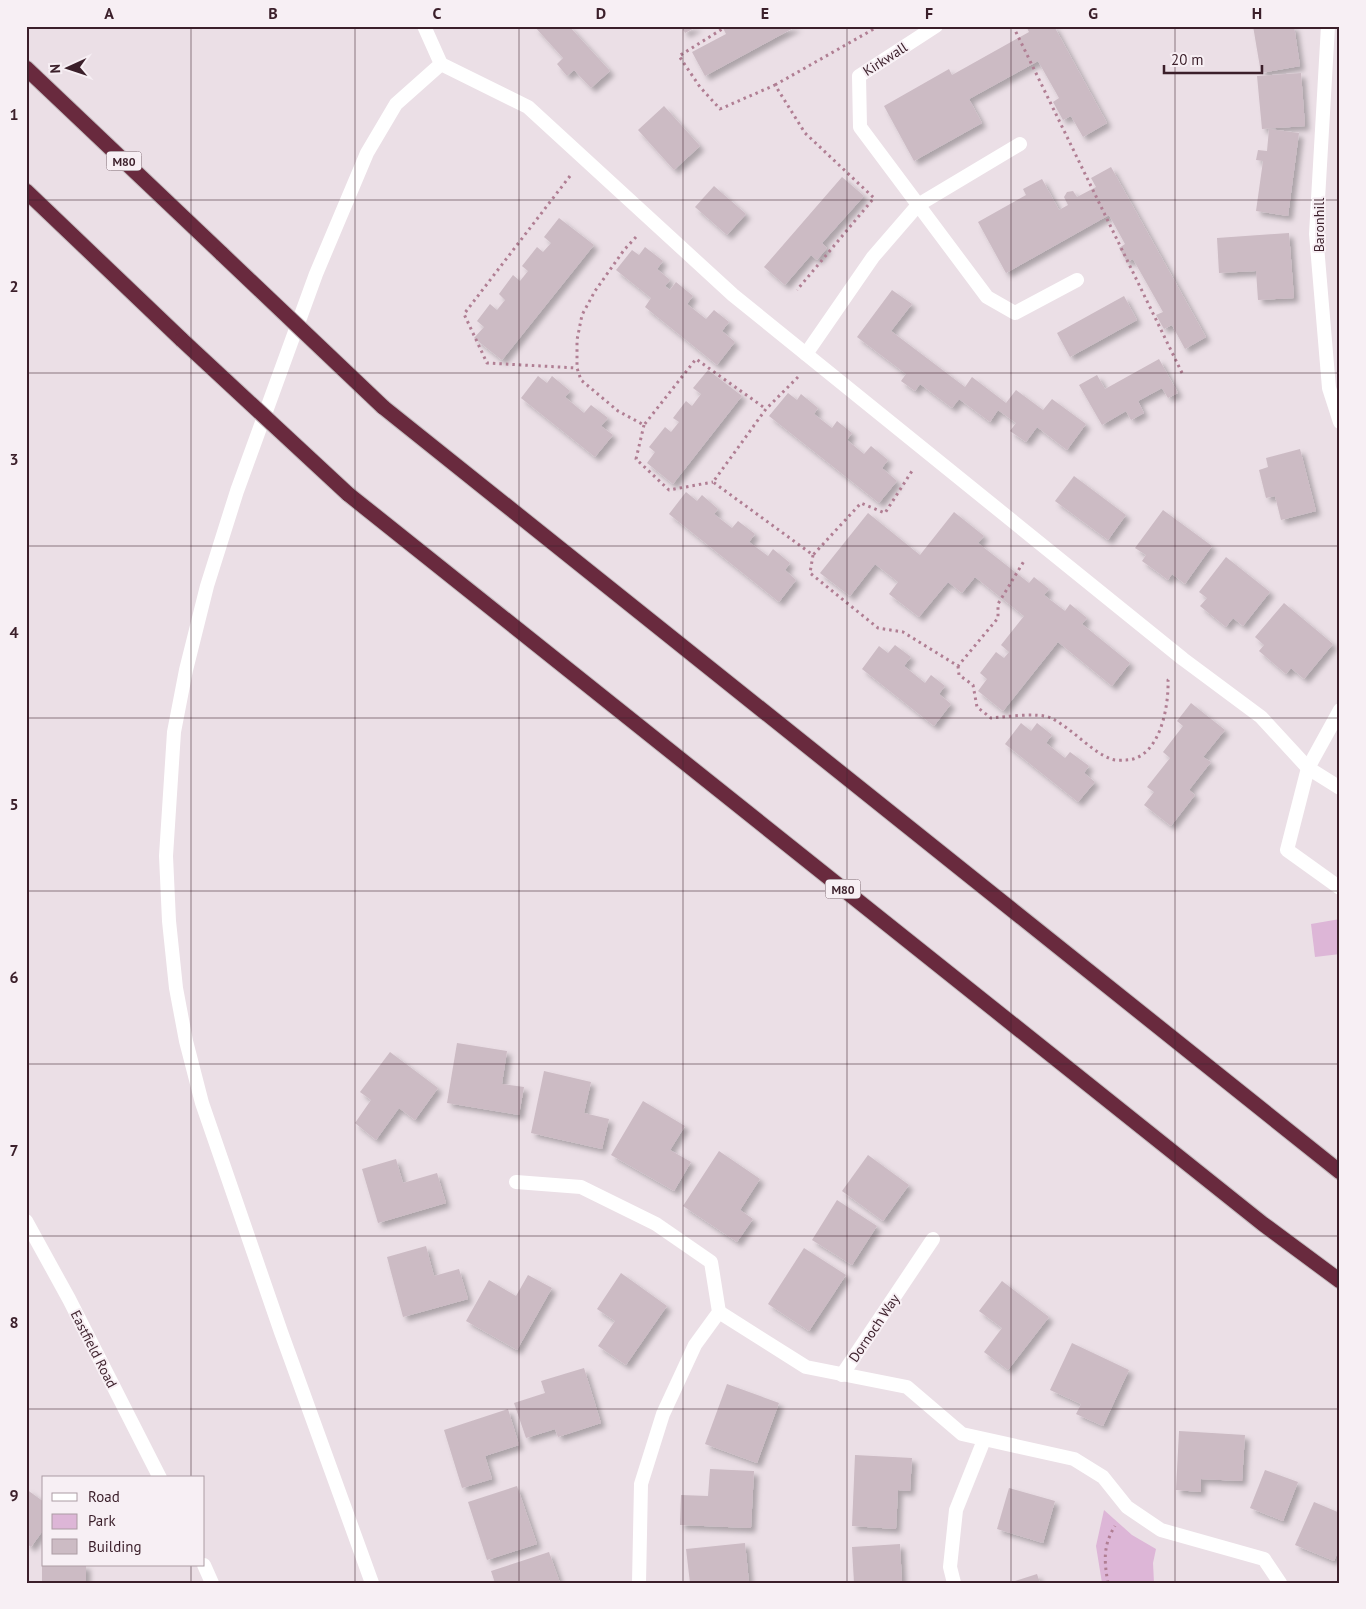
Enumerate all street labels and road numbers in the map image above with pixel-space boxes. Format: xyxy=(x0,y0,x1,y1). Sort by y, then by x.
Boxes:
street label: Kirkwall xyxy=(859,38,911,80)
road number: M80 xyxy=(106,152,142,170)
street label: Baronhill xyxy=(1310,198,1328,252)
road number: M80 xyxy=(826,880,860,899)
street label: Dornoch Way xyxy=(845,1290,904,1366)
street label: Eastfield Road xyxy=(67,1307,121,1391)

